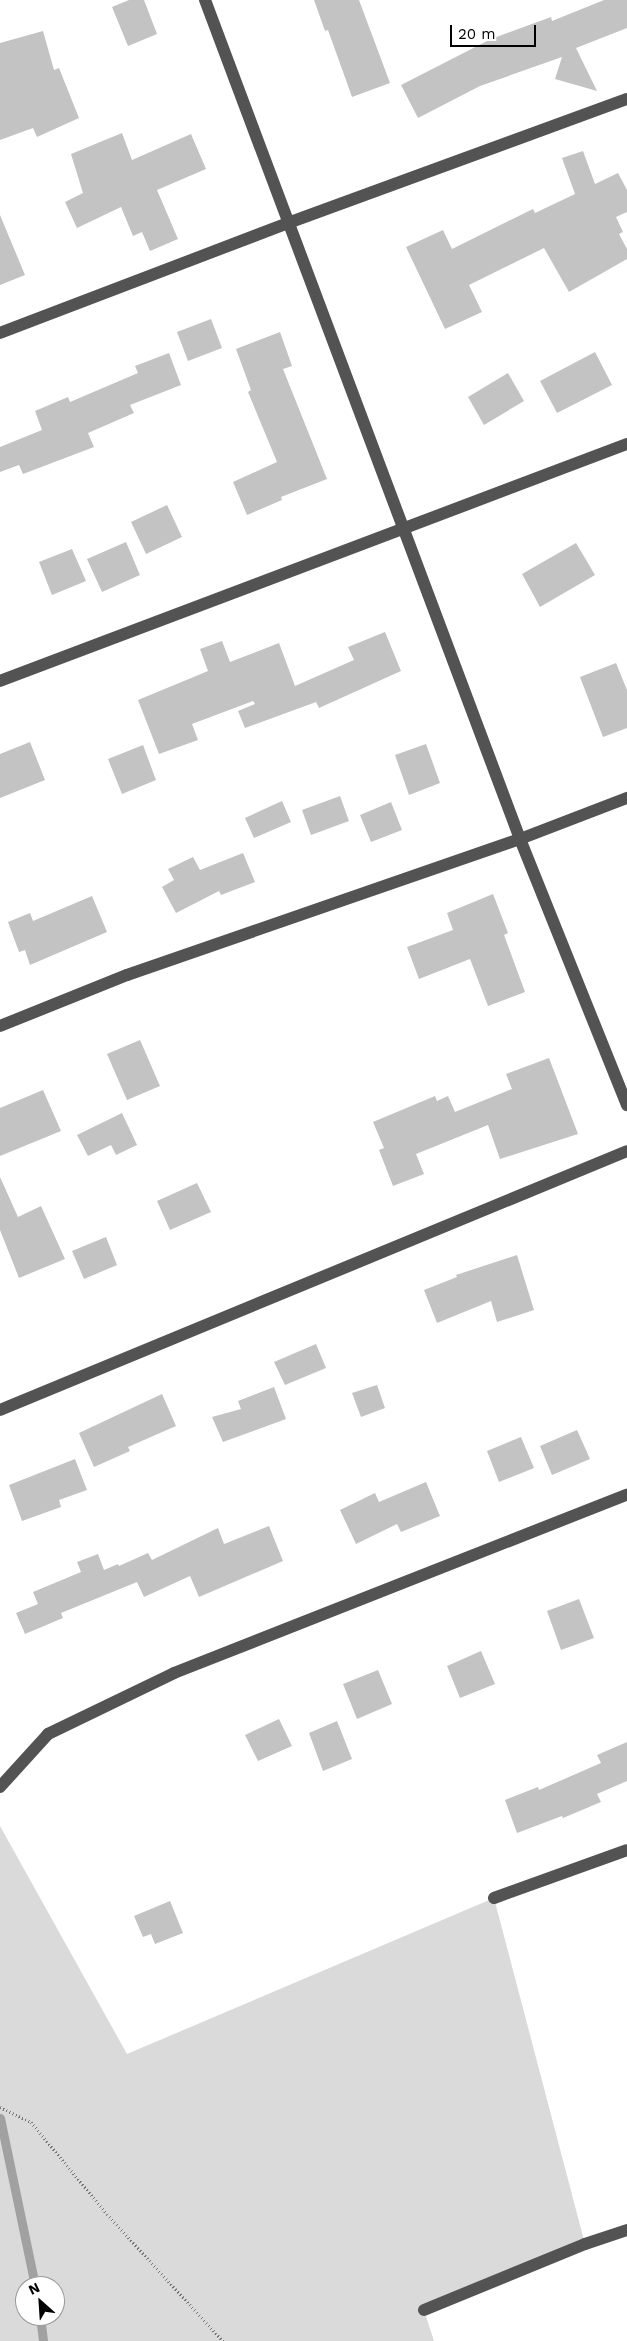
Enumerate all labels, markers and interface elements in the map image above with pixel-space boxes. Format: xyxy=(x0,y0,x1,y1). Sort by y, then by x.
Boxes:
scale bar xyxy=(452,15,538,47)
text: 20 m xyxy=(458,25,496,43)
north arrow xyxy=(15,2276,65,2326)
text: N xyxy=(26,2279,42,2298)

